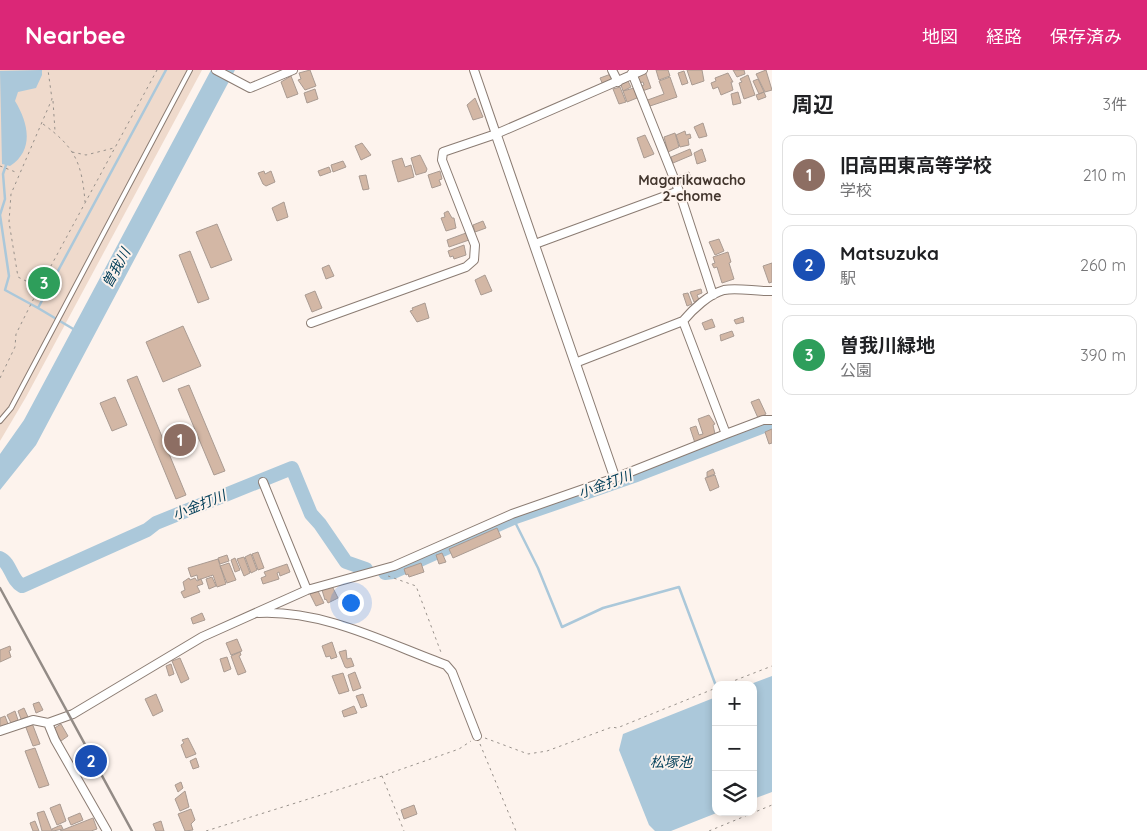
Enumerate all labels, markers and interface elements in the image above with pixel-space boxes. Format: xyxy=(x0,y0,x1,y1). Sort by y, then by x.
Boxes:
text: Nearbee xyxy=(25,20,126,50)
text: 地図 xyxy=(922,25,958,48)
text: 経路 xyxy=(986,25,1022,48)
text: 保存済み xyxy=(1050,25,1122,48)
text: 周辺 xyxy=(792,91,834,117)
text: 3件 xyxy=(1103,94,1127,114)
text: 旧高田東高等学校 xyxy=(840,153,992,177)
text: 1 xyxy=(806,165,812,185)
text: 210 m xyxy=(1083,165,1126,185)
district label: Magarikawacho 2-chome xyxy=(638,171,746,205)
text: 学校 xyxy=(840,180,872,200)
text: Matsuzuka xyxy=(840,241,939,265)
water label: 曽我川 xyxy=(98,244,135,291)
text: 2 xyxy=(804,255,814,275)
text: 260 m xyxy=(1080,255,1126,275)
pin: 3 xyxy=(28,264,60,302)
text: 駅 xyxy=(840,268,856,288)
text: 曽我川緑地 xyxy=(840,333,935,357)
text: 3 xyxy=(805,345,813,365)
text: 390 m xyxy=(1080,345,1126,365)
text: 公園 xyxy=(840,360,872,380)
pin: 1 xyxy=(164,421,196,459)
water label: 小金打川 xyxy=(576,465,636,502)
water label: 小金打川 xyxy=(170,485,230,524)
your location xyxy=(338,590,364,616)
map controls xyxy=(712,681,757,816)
button: + xyxy=(712,681,757,726)
button: − xyxy=(712,726,757,771)
pin: 2 xyxy=(75,742,107,780)
water label: 松塚池 xyxy=(650,753,694,771)
button: layers xyxy=(712,771,757,816)

